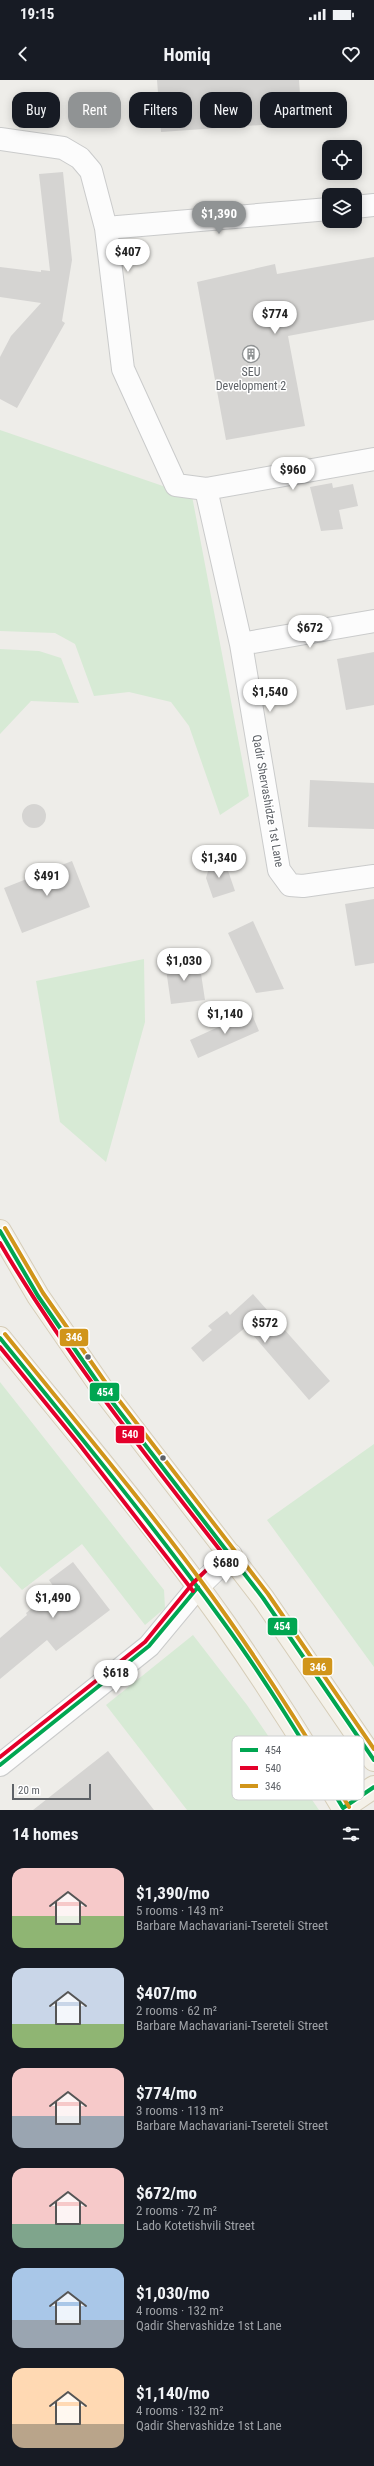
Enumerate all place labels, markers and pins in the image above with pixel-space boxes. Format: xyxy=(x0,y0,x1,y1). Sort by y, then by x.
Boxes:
pin: $1,390 xyxy=(186,201,252,235)
pin: $407 xyxy=(104,239,152,273)
pin: $774 xyxy=(251,301,299,335)
building icon: SEU Development 2 xyxy=(241,344,261,364)
place label: SEU Development 2 xyxy=(216,365,286,393)
pin: $960 xyxy=(269,457,317,491)
pin: $672 xyxy=(286,615,334,649)
pin: $1,540 xyxy=(237,679,303,713)
pin: $1,340 xyxy=(186,845,252,879)
pin: $491 xyxy=(23,863,71,897)
pin: $1,030 xyxy=(151,948,217,982)
pin: $1,140 xyxy=(192,1001,258,1035)
pin: $572 xyxy=(241,1310,289,1344)
unlabelled marker xyxy=(83,1352,93,1362)
unlabelled marker xyxy=(158,1453,168,1463)
pin: $680 xyxy=(202,1550,250,1584)
pin: $1,490 xyxy=(20,1585,86,1619)
pin: $618 xyxy=(92,1660,140,1694)

